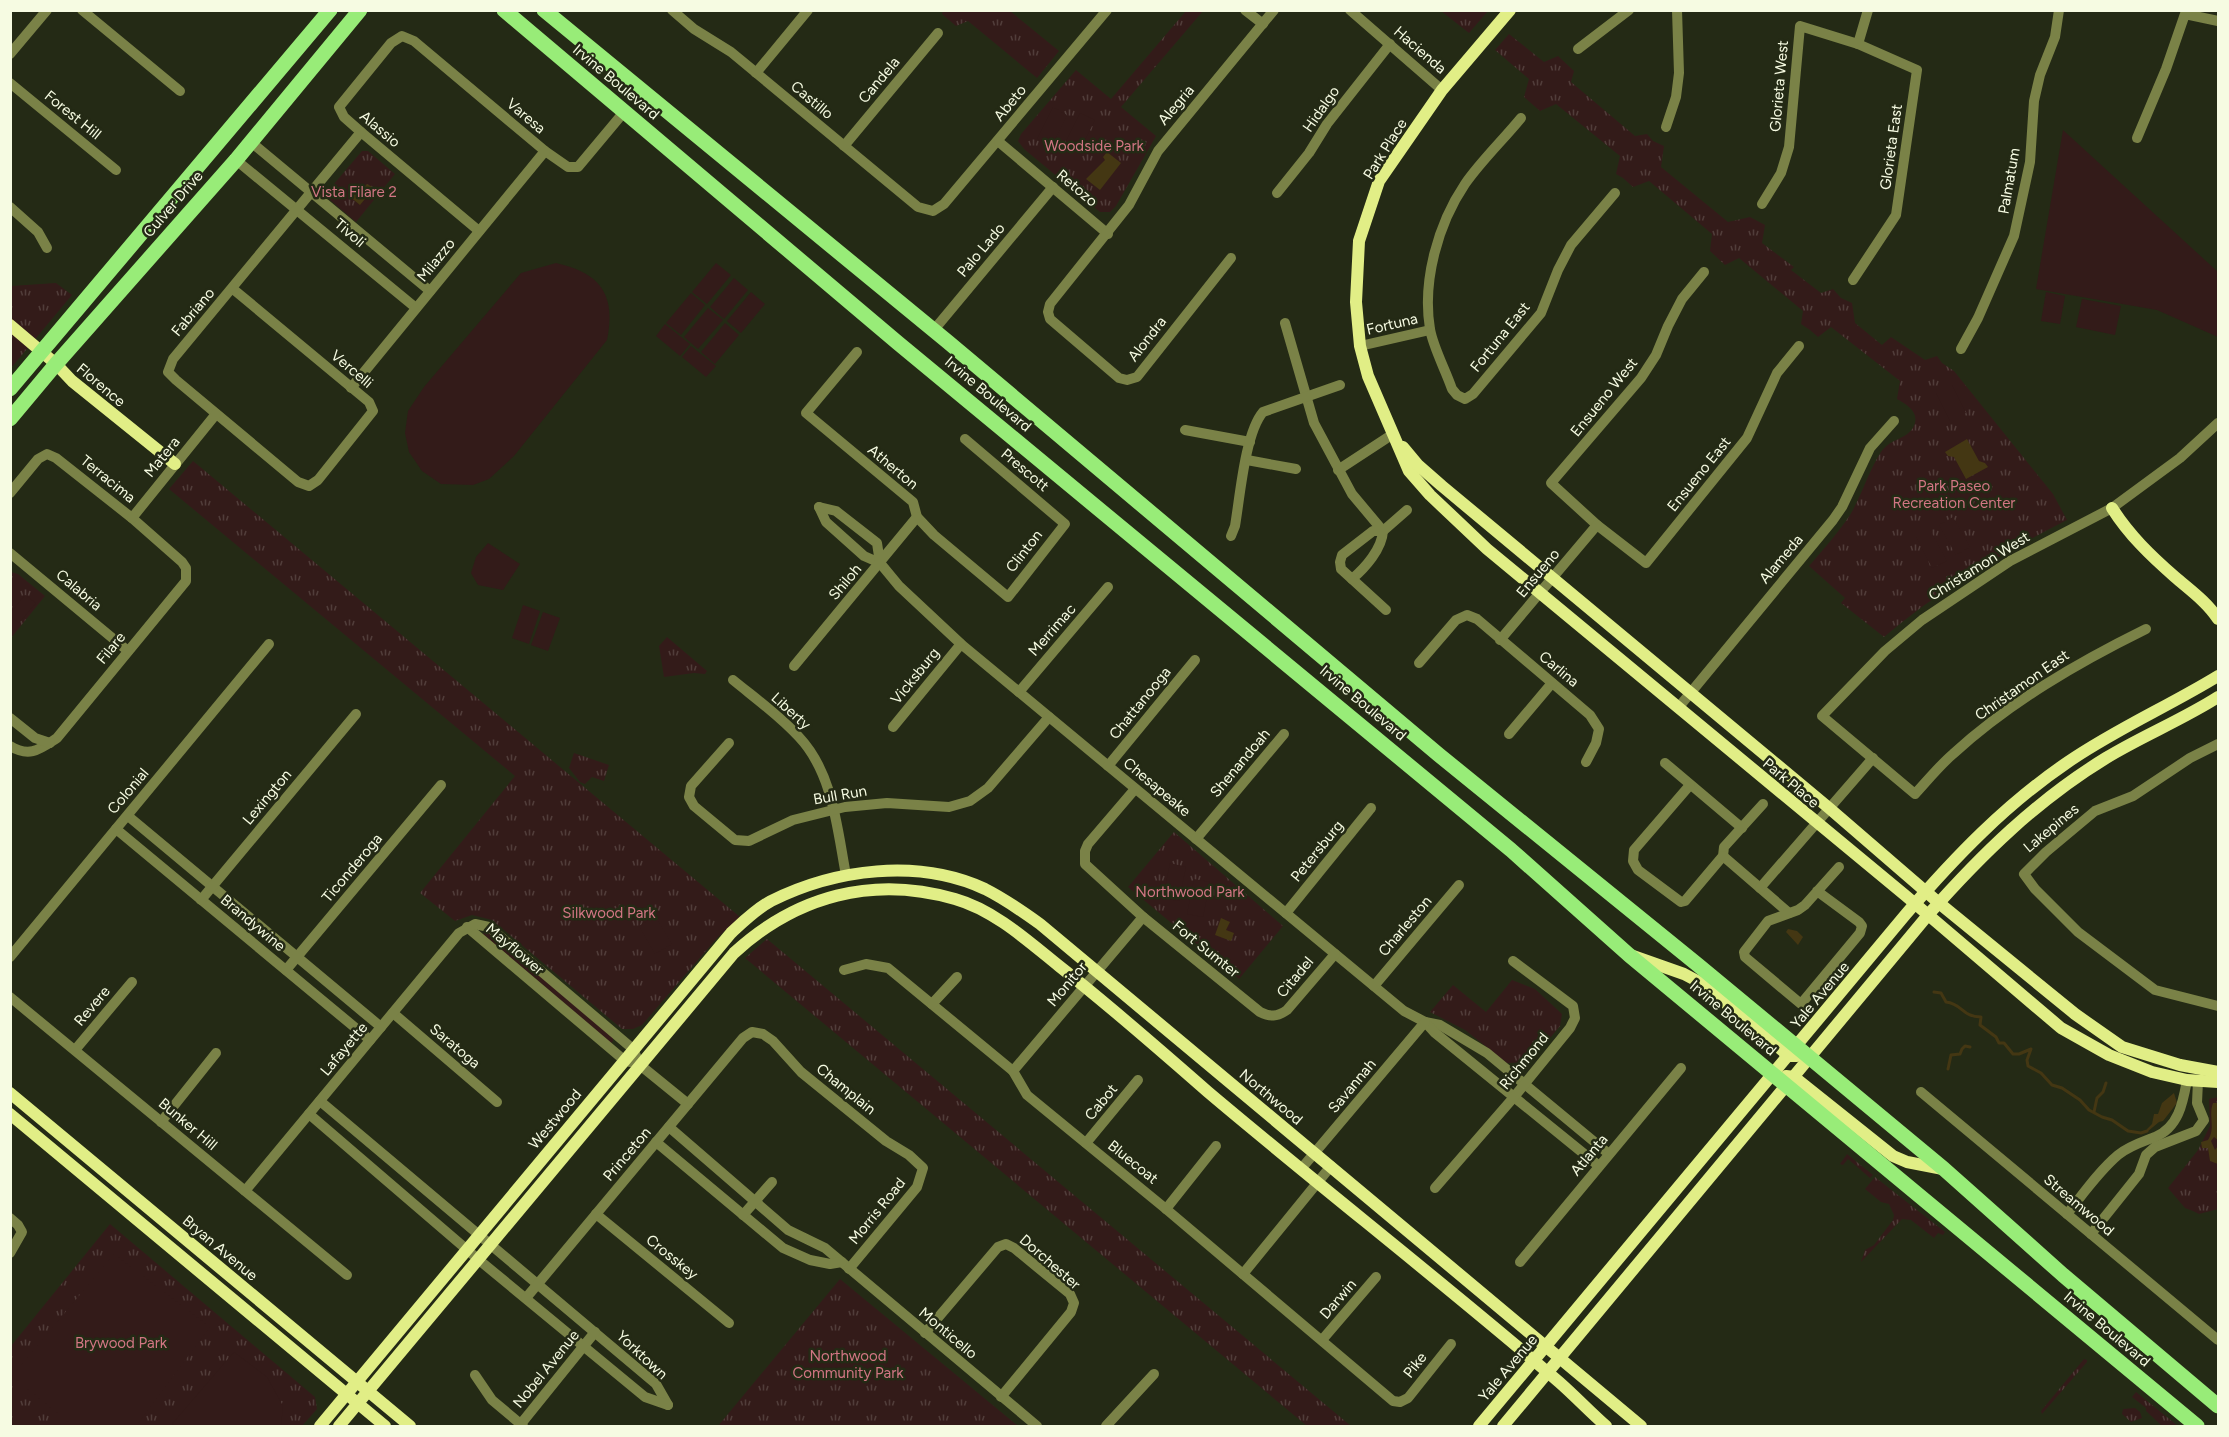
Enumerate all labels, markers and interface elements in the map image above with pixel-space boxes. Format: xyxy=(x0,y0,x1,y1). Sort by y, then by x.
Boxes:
street label: Hacienda xyxy=(1390,22,1450,78)
street label: Glorieta West xyxy=(1766,39,1792,133)
street label: Irvine Boulevard xyxy=(569,41,663,123)
street label: Candela xyxy=(855,53,903,107)
street label: Castillo xyxy=(787,77,837,123)
street label: Abeto xyxy=(990,81,1030,125)
street label: Alegria xyxy=(1154,81,1198,129)
street label: Hidalgo xyxy=(1299,82,1343,135)
street label: Forest Hill xyxy=(41,87,105,143)
street label: Varesa xyxy=(503,95,549,137)
street label: Glorieta East xyxy=(1876,103,1906,191)
street label: Alassio xyxy=(356,107,404,151)
street label: Park Place xyxy=(1359,115,1411,183)
park label: Woodside Park xyxy=(1044,137,1145,155)
street label: Palmatum xyxy=(1994,147,2024,215)
street label: Retozo xyxy=(1053,166,1101,211)
street label: Culver Drive xyxy=(139,167,207,241)
park label: Vista Filare 2 xyxy=(311,183,397,201)
street label: Tivoli xyxy=(331,215,369,251)
street label: Palo Lado xyxy=(953,219,1009,281)
street label: Milazzo xyxy=(413,234,459,285)
street label: Fabriano xyxy=(168,284,219,340)
street label: Fortuna East xyxy=(1466,298,1534,376)
street label: Fortuna xyxy=(1365,309,1419,339)
street label: Alondra xyxy=(1124,313,1170,365)
street label: Vercelli xyxy=(327,346,377,392)
street label: Irvine Boulevard xyxy=(941,353,1035,435)
street label: Ensueno West xyxy=(1567,354,1641,440)
street label: Florence xyxy=(73,359,129,411)
street label: Matera xyxy=(140,433,184,481)
street label: Ensueno East xyxy=(1663,433,1735,515)
street label: Atherton xyxy=(864,441,922,493)
street label: Prescott xyxy=(997,445,1053,495)
street label: Terracima xyxy=(77,451,139,507)
park label: Park Paseo Recreation Center xyxy=(1893,477,2015,512)
street label: Clinton xyxy=(1002,526,1046,576)
street label: Christamon West xyxy=(1925,527,2033,604)
street label: Alameda xyxy=(1755,531,1807,587)
street label: Ensueno xyxy=(1513,545,1564,601)
street label: Shiloh xyxy=(825,560,865,604)
street label: Calabria xyxy=(52,566,106,614)
street label: Merrimac xyxy=(1025,600,1079,660)
street label: Filare xyxy=(93,628,129,668)
street label: Vicksburg xyxy=(887,644,943,708)
street label: Christamon East xyxy=(1971,646,2073,724)
street label: Carlina xyxy=(1535,647,1583,691)
street label: Irvine Boulevard xyxy=(1316,662,1410,744)
street label: Chattanooga xyxy=(1105,663,1175,743)
street label: Liberty xyxy=(768,689,815,733)
street label: Shenandoah xyxy=(1206,725,1274,801)
street label: Chesapeake xyxy=(1120,754,1194,820)
street label: Park Place xyxy=(1759,754,1823,812)
street label: Colonial xyxy=(104,764,152,818)
street label: Lexington xyxy=(239,766,295,828)
street label: Bull Run xyxy=(812,781,868,809)
street label: Lakepines xyxy=(2020,800,2082,856)
street label: Petersburg xyxy=(1287,817,1347,885)
street label: Ticonderoga xyxy=(318,830,386,906)
park label: Northwood Park xyxy=(1135,883,1245,901)
street label: Brandywine xyxy=(217,891,289,955)
street label: Charleston xyxy=(1375,892,1435,960)
park label: Silkwood Park xyxy=(562,904,656,922)
street label: Fort Sumter xyxy=(1169,917,1243,981)
street label: Mayflower xyxy=(482,920,548,978)
street label: Citadel xyxy=(1273,953,1317,1001)
street label: Monitor xyxy=(1043,958,1091,1010)
street label: Yale Avenue xyxy=(1787,958,1853,1032)
street label: Irvine Boulevard xyxy=(1686,977,1780,1059)
street label: Revere xyxy=(70,982,114,1030)
street label: Lafayette xyxy=(317,1019,371,1079)
street label: Saratoga xyxy=(426,1020,484,1072)
street label: Richmond xyxy=(1496,1029,1552,1093)
street label: Savannah xyxy=(1324,1055,1380,1117)
street label: Champlain xyxy=(813,1060,879,1118)
street label: Northwood xyxy=(1236,1065,1306,1129)
street label: Cabot xyxy=(1081,1080,1121,1124)
street label: Westwood xyxy=(525,1085,585,1153)
street label: Bunker Hill xyxy=(155,1094,221,1154)
street label: Princeton xyxy=(599,1123,655,1185)
street label: Atlanta xyxy=(1567,1131,1611,1179)
street label: Bluecoat xyxy=(1104,1136,1162,1188)
street label: Streamwood xyxy=(2040,1170,2118,1240)
street label: Morris Road xyxy=(845,1174,909,1248)
street label: Bryan Avenue xyxy=(179,1211,261,1285)
street label: Crosskey xyxy=(642,1231,702,1283)
street label: Dorchester xyxy=(1016,1231,1084,1293)
street label: Darwin xyxy=(1316,1275,1360,1323)
street label: Irvine Boulevard xyxy=(2060,1288,2154,1370)
street label: Monticello xyxy=(915,1303,981,1363)
street label: Nobel Avenue xyxy=(509,1326,583,1412)
street label: Yorktown xyxy=(613,1327,671,1383)
street label: Yale Avenue xyxy=(1475,1331,1541,1405)
park label: Brywood Park xyxy=(75,1334,168,1352)
park label: Northwood Community Park xyxy=(792,1347,904,1382)
street label: Pike xyxy=(1399,1349,1431,1381)

